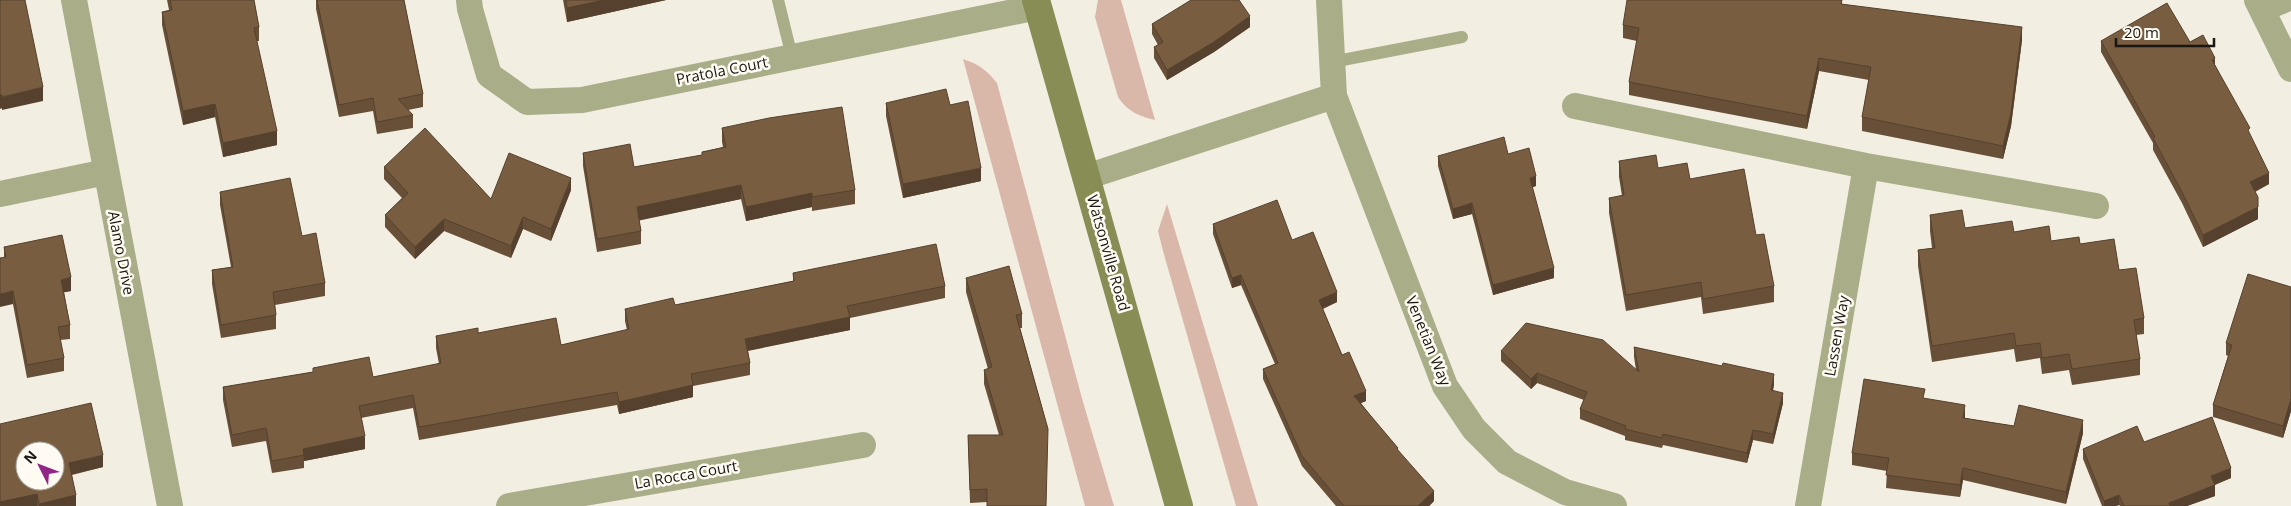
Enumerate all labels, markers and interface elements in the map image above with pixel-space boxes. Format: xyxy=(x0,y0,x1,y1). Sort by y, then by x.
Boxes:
scale bar xyxy=(2116,15,2214,47)
text: 20 m xyxy=(2124,22,2159,42)
street label: Pratola Court xyxy=(674,51,769,89)
street label: Watsonville Road xyxy=(1083,192,1135,313)
street label: Alamo Drive xyxy=(104,209,140,297)
street label: Venetian Way xyxy=(1402,293,1456,389)
street label: Lassen Way xyxy=(1819,293,1853,378)
north arrow xyxy=(15,441,65,491)
text: N xyxy=(19,446,41,468)
street label: La Rocca Court xyxy=(633,455,739,493)

